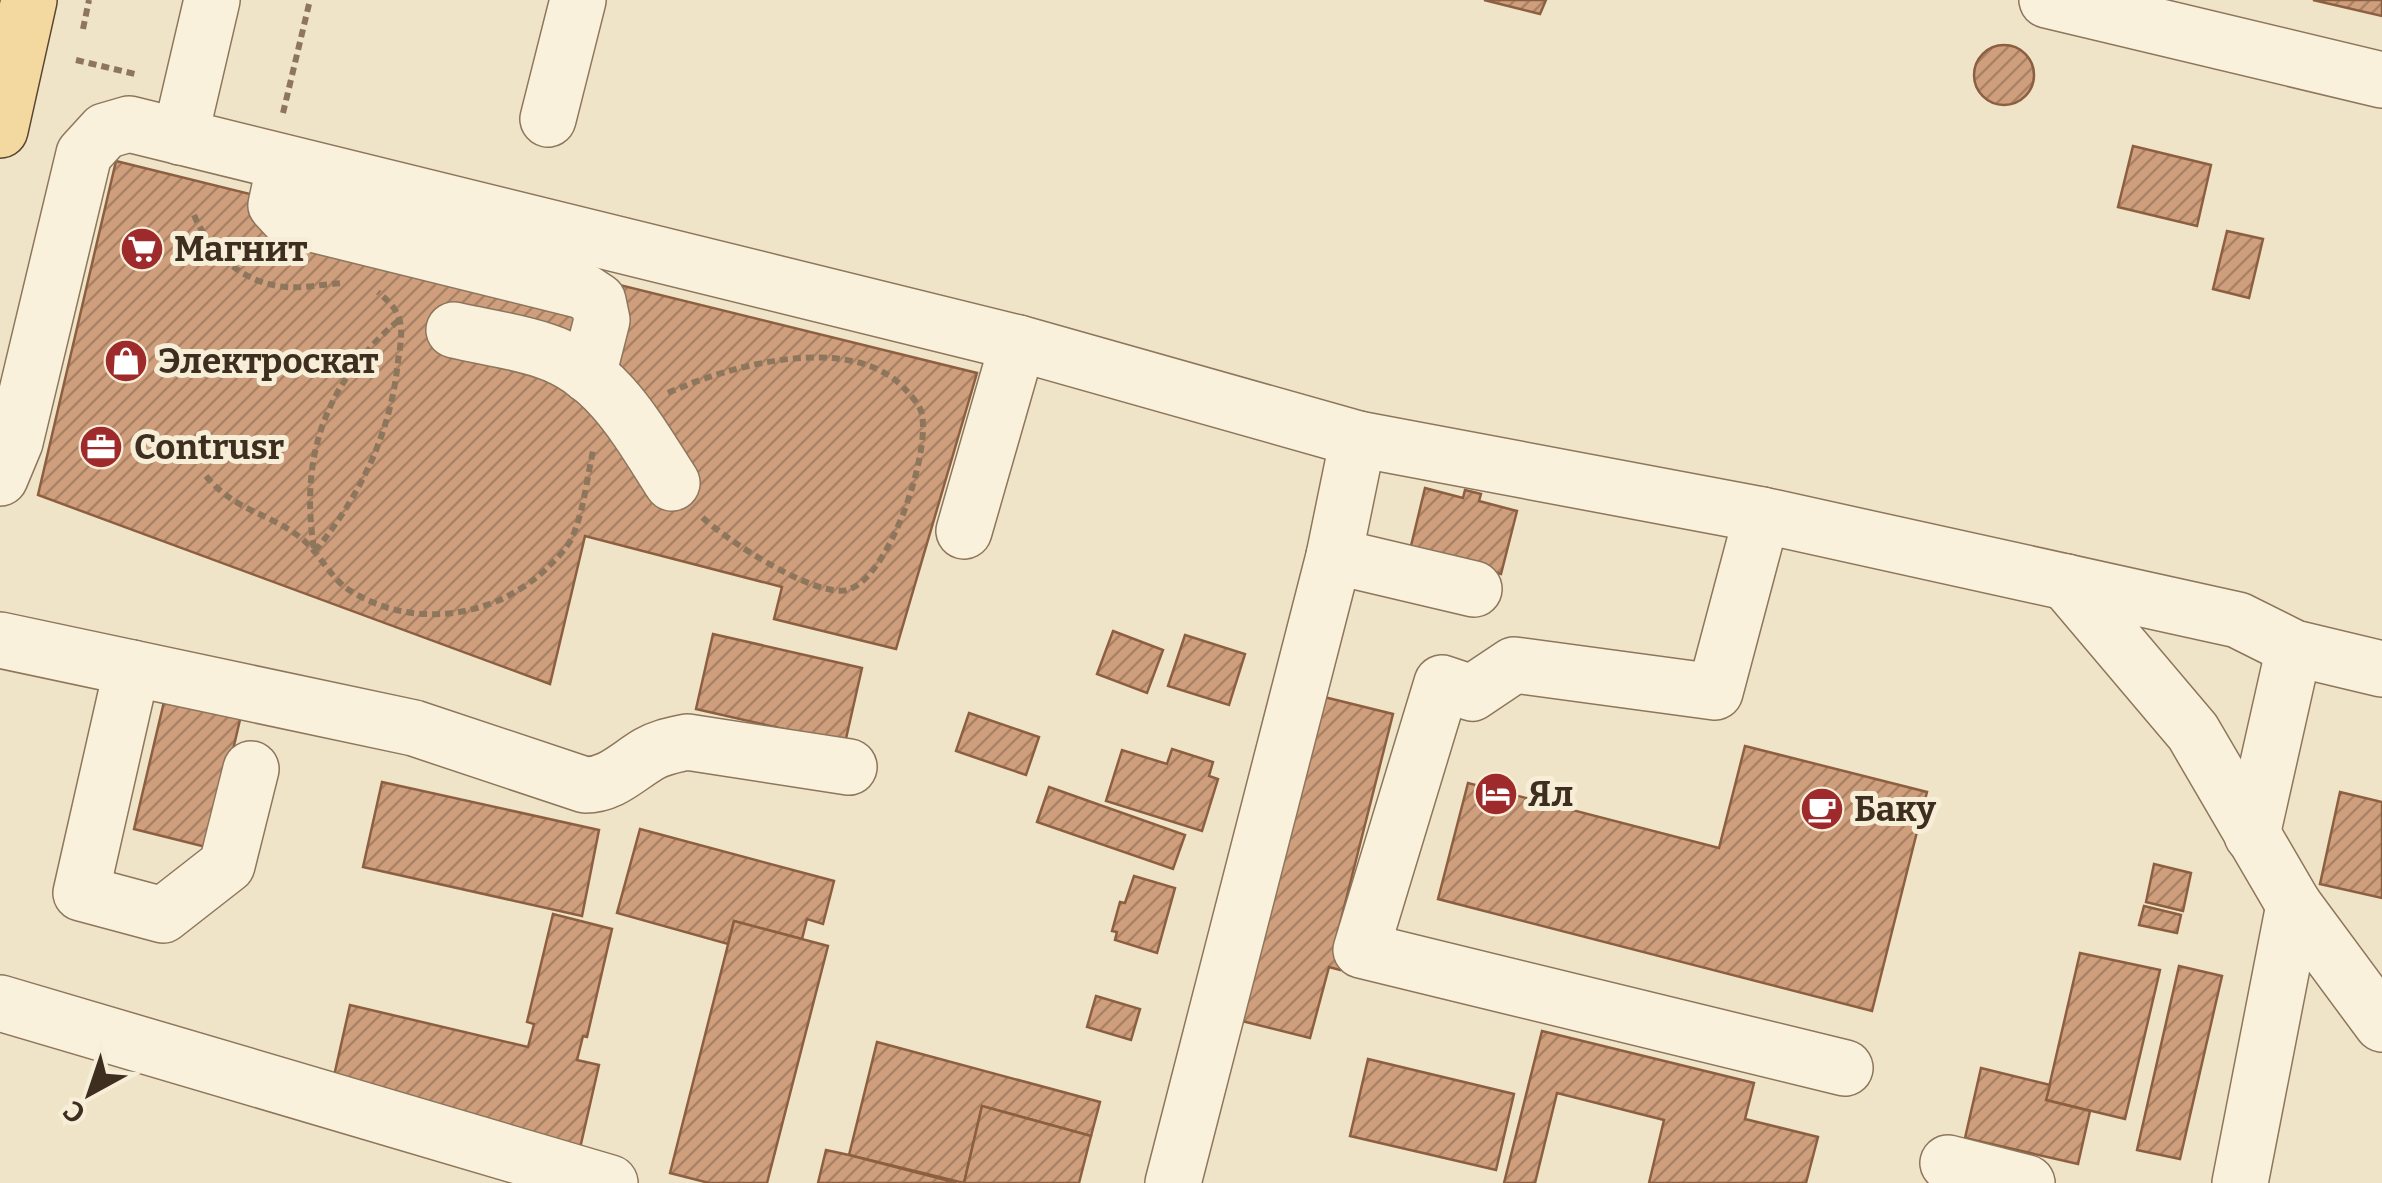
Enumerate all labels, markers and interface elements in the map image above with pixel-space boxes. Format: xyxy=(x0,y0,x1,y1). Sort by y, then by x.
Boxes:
supermarket icon: Магнит xyxy=(119,226,165,272)
place label: Магнит xyxy=(174,228,307,270)
shop icon: Электроскат xyxy=(103,338,149,384)
place label: Электроскат xyxy=(158,340,378,382)
office icon: Contrusr xyxy=(78,424,124,470)
place label: Contrusr xyxy=(134,426,284,468)
hotel icon: Ял xyxy=(1473,771,1519,817)
place label: Ял xyxy=(1528,773,1573,815)
cafe icon: Баку xyxy=(1799,786,1845,832)
place label: Баку xyxy=(1854,788,1937,830)
north arrow xyxy=(40,1043,140,1143)
text: С xyxy=(57,1093,92,1130)

